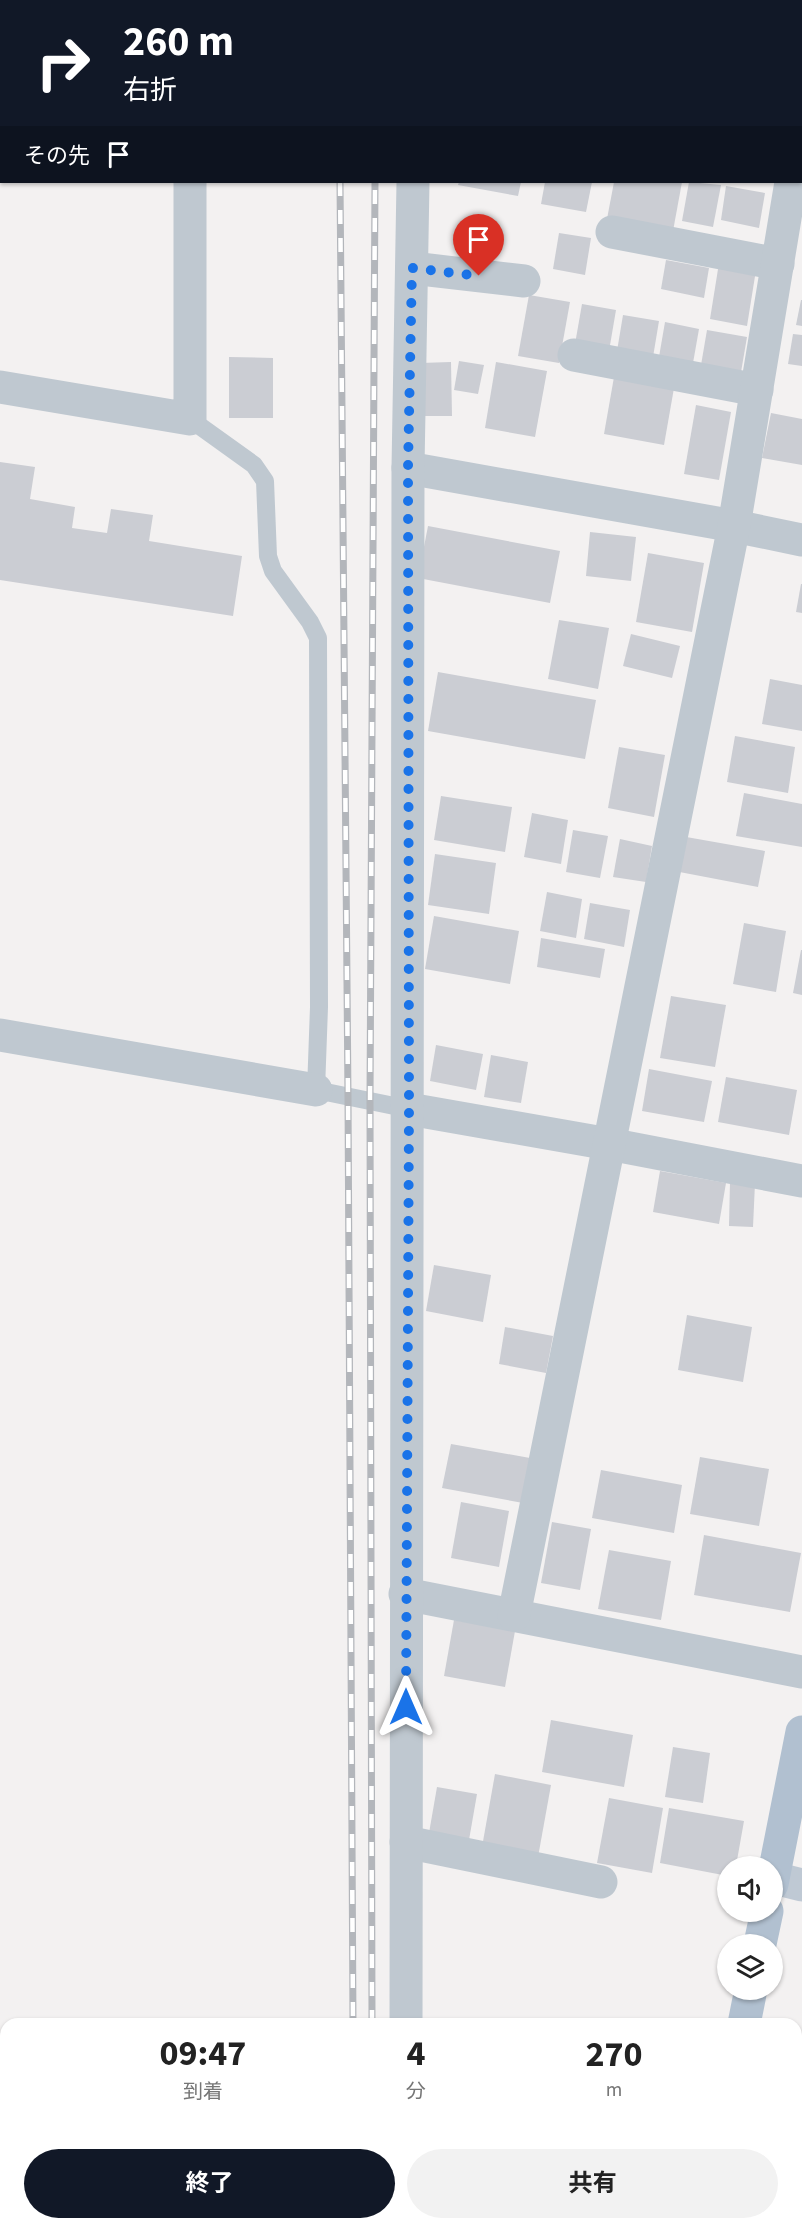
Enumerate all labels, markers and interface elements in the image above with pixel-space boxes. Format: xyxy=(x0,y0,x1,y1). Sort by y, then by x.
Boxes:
text: 260 m xyxy=(123,12,234,72)
icon: right xyxy=(24,24,102,102)
text: 右折 xyxy=(123,71,177,110)
icon: arrive xyxy=(102,138,135,171)
text: その先 xyxy=(24,140,90,172)
pin xyxy=(453,214,504,276)
icon: arrive xyxy=(462,223,495,256)
position arrow xyxy=(374,1675,438,1739)
map controls xyxy=(717,1856,783,2000)
button: sound xyxy=(717,1856,783,1922)
button: layers xyxy=(717,1934,783,2000)
text: 09:47 xyxy=(160,2028,246,2079)
text: 4 xyxy=(406,2028,425,2079)
text: 270 xyxy=(585,2029,642,2080)
text: m xyxy=(606,2076,622,2104)
text: 到着 xyxy=(183,2078,223,2106)
text: 分 xyxy=(406,2078,426,2106)
button: 終了 xyxy=(24,2149,395,2218)
button: 共有 xyxy=(407,2149,778,2218)

